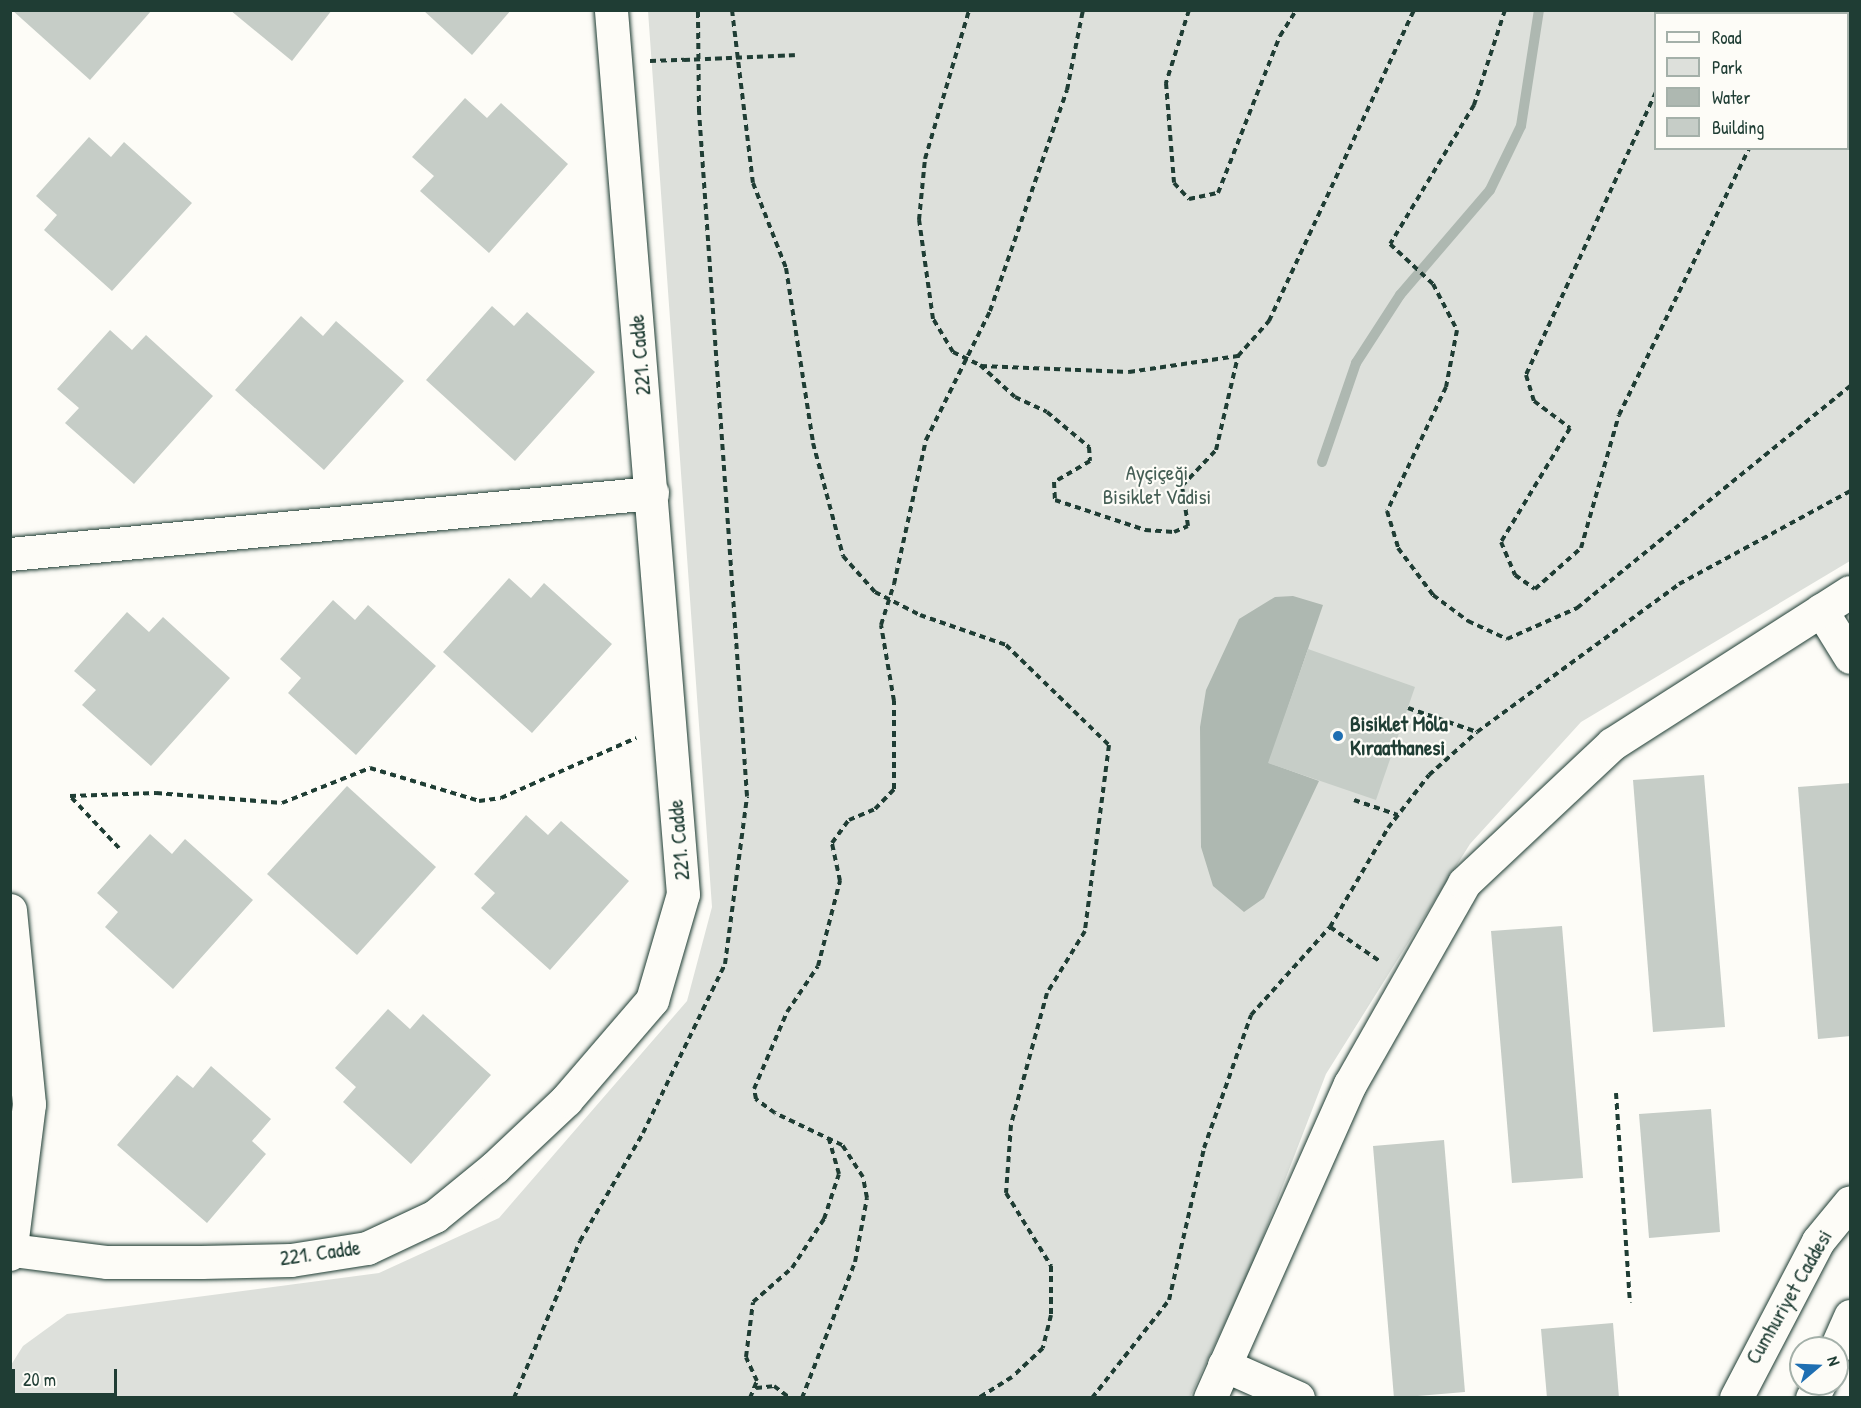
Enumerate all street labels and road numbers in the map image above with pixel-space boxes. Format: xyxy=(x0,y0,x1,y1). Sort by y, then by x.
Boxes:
street label: 221. Cadde xyxy=(624,314,656,396)
street label: 221. Cadde xyxy=(663,799,695,881)
street label: Cumhuriyet Caddesi xyxy=(1740,1225,1838,1369)
street label: 221. Cadde xyxy=(278,1235,362,1271)

